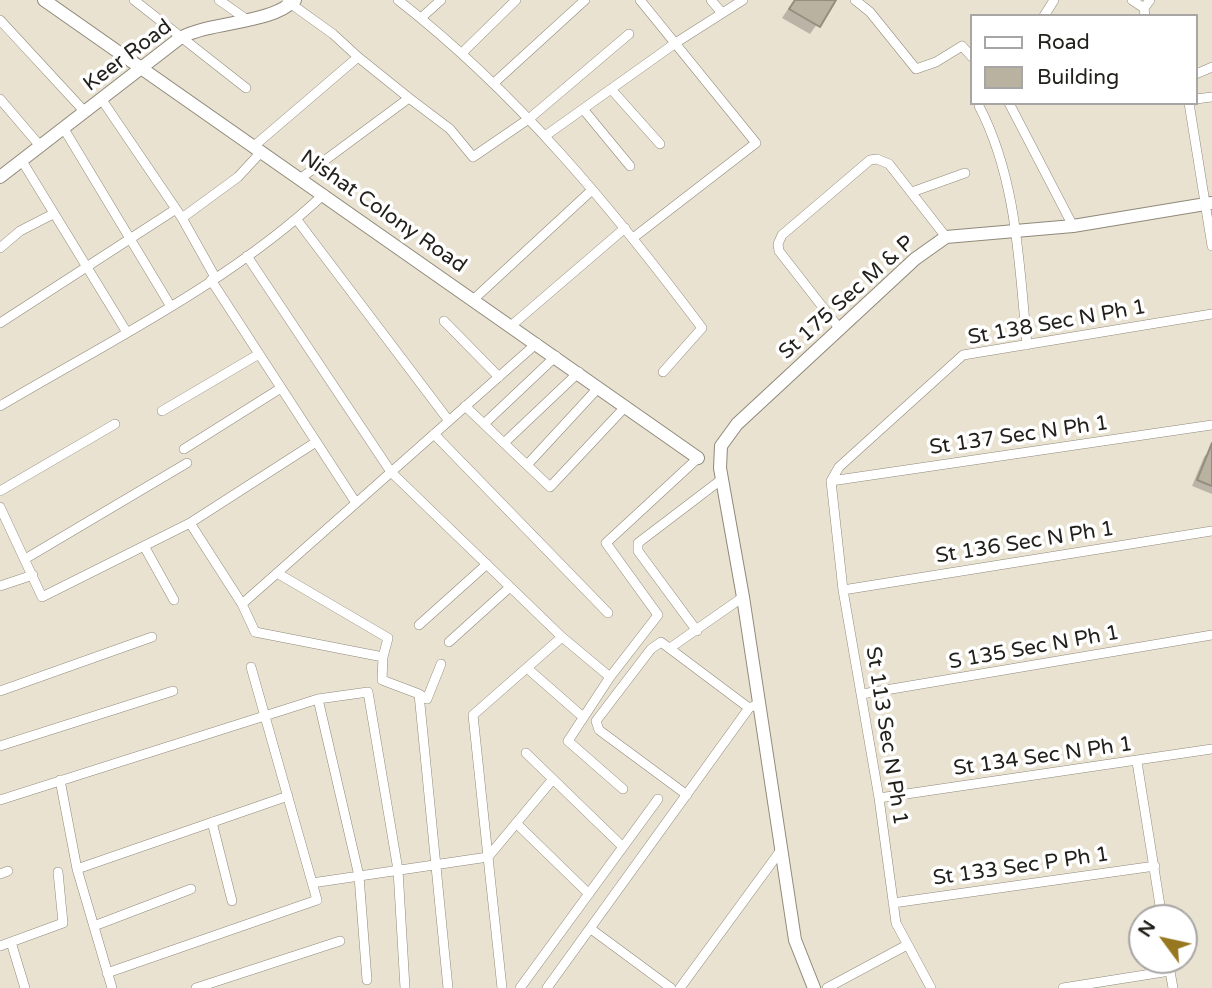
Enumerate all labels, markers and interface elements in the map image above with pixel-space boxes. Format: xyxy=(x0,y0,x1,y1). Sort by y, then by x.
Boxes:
legend xyxy=(970,14,1198,105)
street label: Keer Road xyxy=(79,15,177,97)
text: Road xyxy=(1037,30,1090,55)
text: Building xyxy=(1037,65,1119,90)
street label: Nishat Colony Road xyxy=(295,145,471,279)
street label: St 175 Sec M & P xyxy=(774,231,920,365)
street label: St 138 Sec N Ph 1 xyxy=(966,295,1148,351)
street label: St 137 Sec N Ph 1 xyxy=(928,411,1110,461)
street label: St 136 Sec N Ph 1 xyxy=(934,516,1116,570)
street label: S 135 Sec N Ph 1 xyxy=(947,621,1121,675)
street label: St 113 Sec N Ph 1 xyxy=(859,645,913,827)
street label: St 134 Sec N Ph 1 xyxy=(952,732,1134,782)
street label: St 133 Sec P Ph 1 xyxy=(931,842,1111,892)
north arrow xyxy=(1128,904,1198,974)
text: N xyxy=(1134,916,1160,941)

